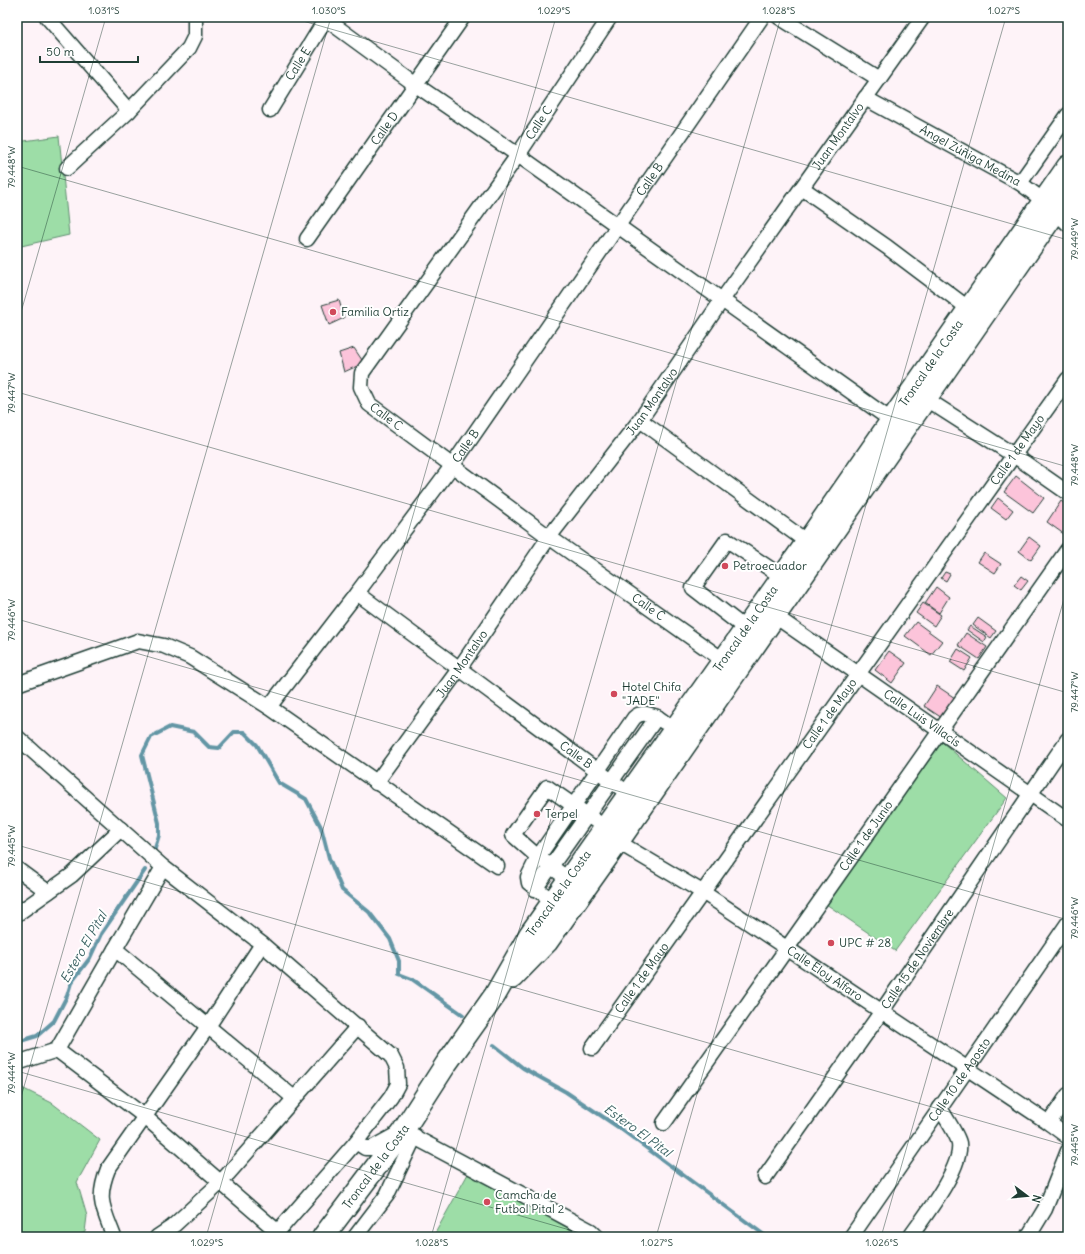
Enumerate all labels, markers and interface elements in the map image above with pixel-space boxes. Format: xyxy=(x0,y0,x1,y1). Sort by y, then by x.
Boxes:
text: 1.031°S xyxy=(88,4,120,17)
text: 1.030°S xyxy=(312,4,346,17)
text: 1.029°S xyxy=(538,4,571,17)
text: 1.028°S xyxy=(763,4,796,17)
text: 1.027°S xyxy=(988,4,1020,17)
scale bar xyxy=(40,38,138,64)
text: 50 m xyxy=(46,44,75,59)
street label: Calle E xyxy=(282,44,314,83)
street label: Juan Montalvo xyxy=(809,99,867,173)
street label: Calle C xyxy=(522,103,555,142)
street label: Calle D xyxy=(367,108,401,148)
street label: Ángel Zúñiga Medina xyxy=(917,122,1024,189)
text: 79.448°W xyxy=(5,146,18,188)
street label: Calle B xyxy=(633,159,666,199)
text: 79.449°W xyxy=(1068,218,1081,260)
place label: Familia Ortiz xyxy=(341,304,409,319)
marker: Familia Ortiz xyxy=(328,307,338,317)
street label: Troncal de la Costa xyxy=(895,317,966,409)
street label: Juan Montalvo xyxy=(623,364,681,438)
text: 79.447°W xyxy=(5,372,18,414)
street label: Calle C xyxy=(367,399,406,433)
street label: Calle 1 de Mayo xyxy=(987,411,1048,488)
street label: Calle B xyxy=(449,426,482,465)
text: 79.448°W xyxy=(1068,444,1081,486)
place label: Petroecuador xyxy=(733,558,807,573)
marker: Petroecuador xyxy=(720,561,730,571)
street label: Troncal de la Costa xyxy=(710,582,781,675)
street label: Calle C xyxy=(629,590,668,624)
text: 79.446°W xyxy=(5,599,18,641)
street label: Juan Montalvo xyxy=(433,627,491,700)
text: 79.447°W xyxy=(1068,671,1081,713)
street label: Calle 1 de Mayo xyxy=(799,675,860,752)
place label: Hotel Chifa "JADE" xyxy=(622,679,681,708)
street label: Calle Luis Villacís xyxy=(881,686,964,750)
marker: Hotel Chifa "JADE" xyxy=(609,689,619,699)
street label: Calle B xyxy=(557,738,596,772)
street label: Calle 1 de Junio xyxy=(836,797,896,874)
place label: Terpel xyxy=(545,806,578,821)
marker: Terpel xyxy=(532,809,542,819)
text: 79.445°W xyxy=(5,825,18,867)
street label: Troncal de la Costa xyxy=(523,847,594,939)
text: 79.446°W xyxy=(1068,897,1081,939)
street label: Calle 15 de Noviembre xyxy=(877,906,957,1012)
water label: Estero El Pital xyxy=(56,907,112,986)
place label: UPC # 28 xyxy=(839,935,891,950)
marker: UPC # 28 xyxy=(826,938,836,948)
street label: Calle 1 de Mayo xyxy=(611,939,672,1016)
street label: Calle Eloy Alfaro xyxy=(784,942,866,1004)
street label: Calle 10 de Agosto xyxy=(925,1035,994,1124)
text: 79.444°W xyxy=(5,1052,18,1094)
water label: Estero El Pital xyxy=(601,1100,677,1162)
street label: Troncal de la Costa xyxy=(339,1121,412,1212)
text: 79.445°W xyxy=(1068,1124,1081,1166)
north arrow xyxy=(1007,1176,1047,1216)
place label: Camcha de Futbol Pital 2 xyxy=(495,1187,565,1216)
text: N xyxy=(1029,1193,1044,1204)
marker: Camcha de Futbol Pital 2 xyxy=(482,1197,492,1207)
text: 1.029°S xyxy=(191,1236,224,1249)
text: 1.028°S xyxy=(416,1236,449,1249)
text: 1.027°S xyxy=(641,1236,673,1249)
text: 1.026°S xyxy=(866,1236,899,1249)

